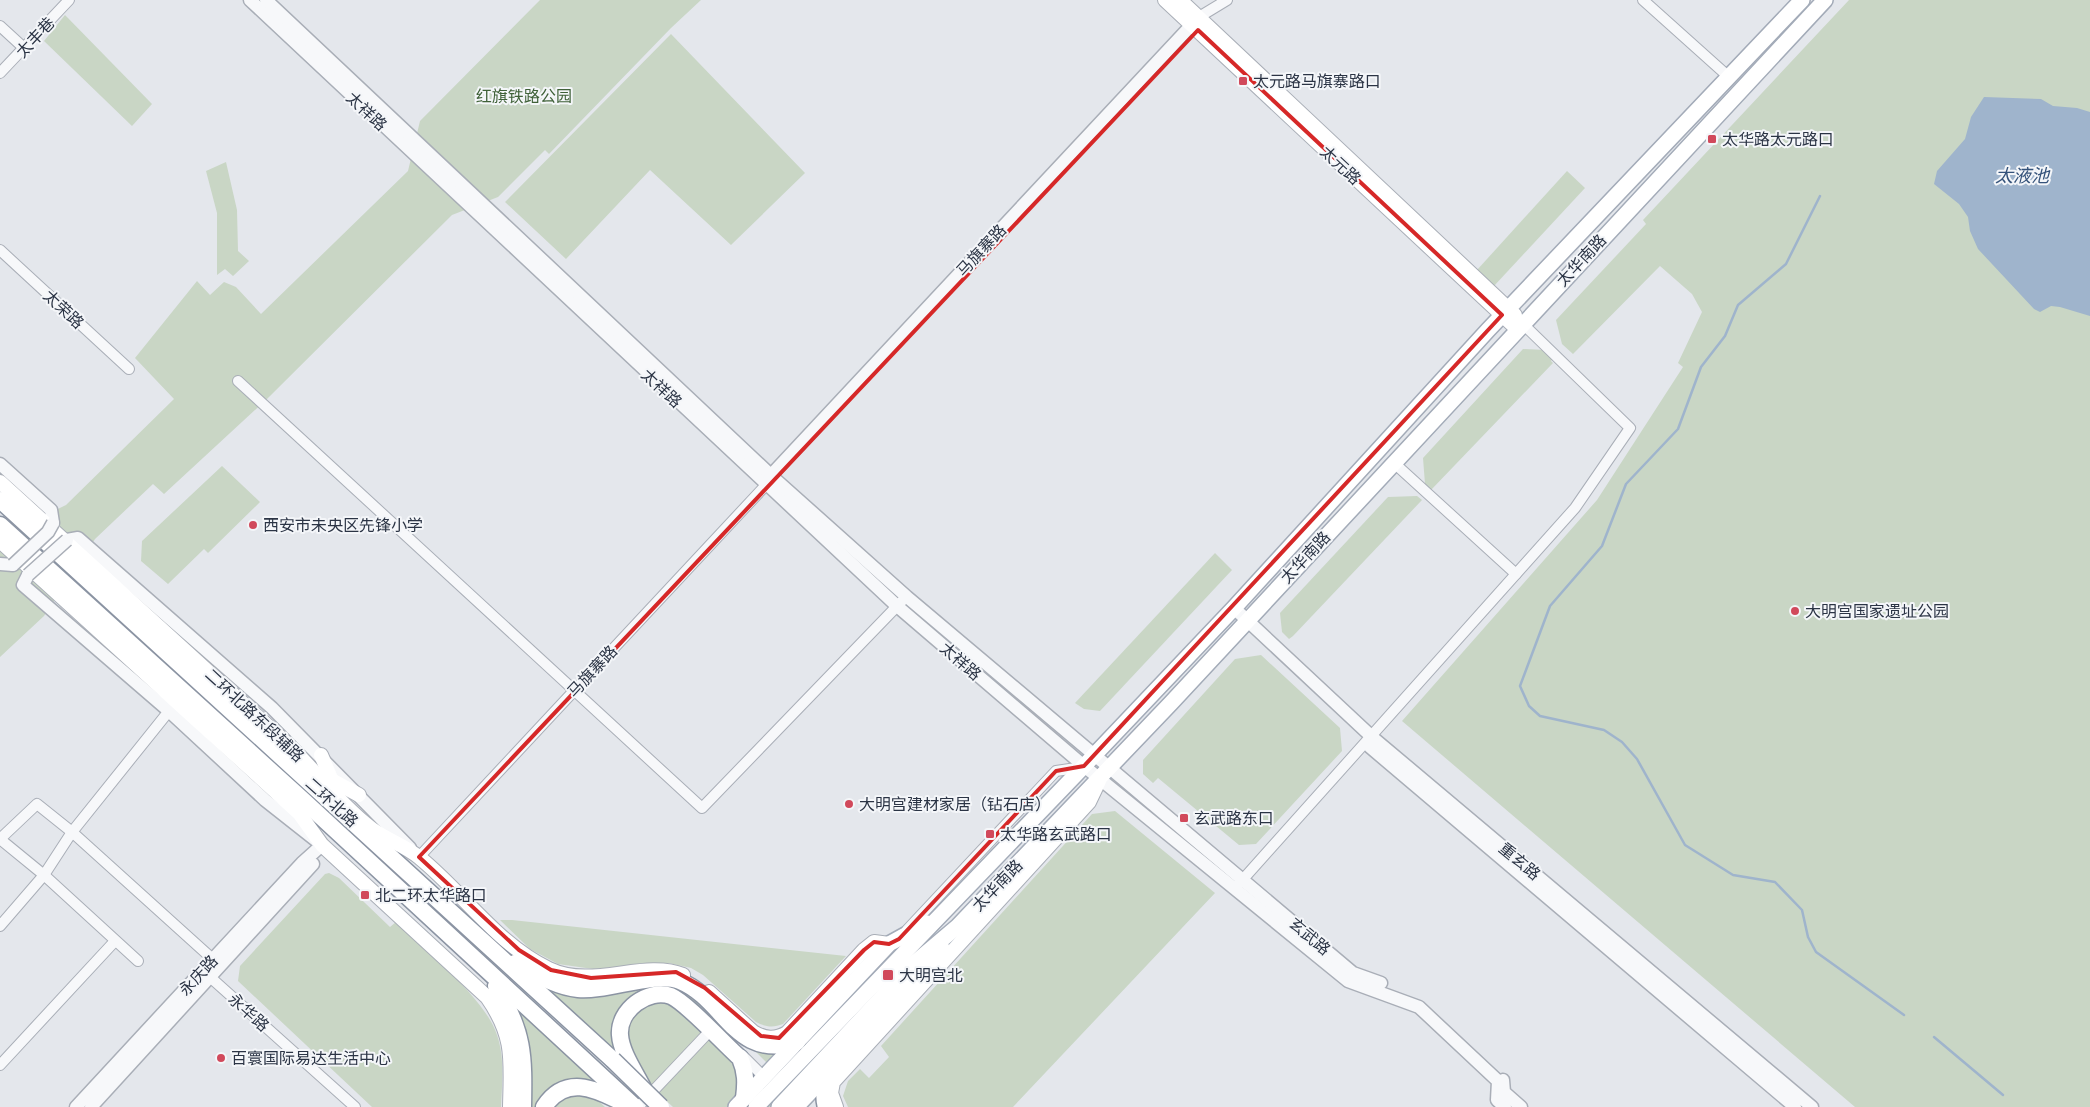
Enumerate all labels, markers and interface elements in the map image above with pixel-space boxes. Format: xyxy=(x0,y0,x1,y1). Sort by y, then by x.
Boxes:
street label: 太丰巷 xyxy=(11,13,59,61)
place label: 太元路马旗寨路口 xyxy=(1253,71,1381,91)
marker: 太元路马旗寨路口 xyxy=(1237,75,1249,87)
park label: 红旗铁路公园 xyxy=(476,86,572,106)
street label: 太祥路 xyxy=(343,87,391,135)
place label: 太华路太元路口 xyxy=(1722,129,1834,149)
marker: 太华路太元路口 xyxy=(1706,133,1718,145)
street label: 太元路 xyxy=(1317,141,1365,189)
water label: 太液池 xyxy=(1995,165,2051,186)
street label: 马旗寨路 xyxy=(952,220,1010,280)
street label: 太华南路 xyxy=(1552,230,1610,290)
street label: 太荣路 xyxy=(40,285,88,333)
street label: 太祥路 xyxy=(638,364,686,412)
place label: 西安市未央区先锋小学 xyxy=(263,515,423,535)
marker: 西安市未央区先锋小学 xyxy=(247,519,259,531)
street label: 太华南路 xyxy=(1276,527,1334,587)
place label: 大明宫国家遗址公园 xyxy=(1805,601,1949,621)
marker: 大明宫国家遗址公园 xyxy=(1789,605,1801,617)
street label: 太祥路 xyxy=(936,638,986,684)
street label: 马旗寨路 xyxy=(563,641,621,701)
street label: 二环北路东段辅路 xyxy=(201,664,309,766)
street label: 二环北路 xyxy=(302,773,362,831)
place label: 大明宫建材家居（钻石店） xyxy=(859,794,1051,814)
marker: 大明宫建材家居（钻石店） xyxy=(843,798,855,810)
place label: 玄武路东口 xyxy=(1194,808,1274,828)
marker: 玄武路东口 xyxy=(1178,812,1190,824)
place label: 太华路玄武路口 xyxy=(1000,824,1112,844)
marker: 太华路玄武路口 xyxy=(984,828,996,840)
street label: 重玄路 xyxy=(1495,838,1545,884)
street label: 太华南路 xyxy=(968,855,1026,915)
place label: 北二环太华路口 xyxy=(375,885,487,905)
marker: 北二环太华路口 xyxy=(359,889,371,901)
street label: 玄武路 xyxy=(1285,913,1335,959)
street label: 永庆路 xyxy=(174,951,222,999)
place label: 大明宫北 xyxy=(899,965,963,985)
marker: 大明宫北 xyxy=(881,968,895,982)
street label: 永华路 xyxy=(224,989,274,1035)
place label: 百寰国际易达生活中心 xyxy=(231,1048,391,1068)
marker: 百寰国际易达生活中心 xyxy=(215,1052,227,1064)

